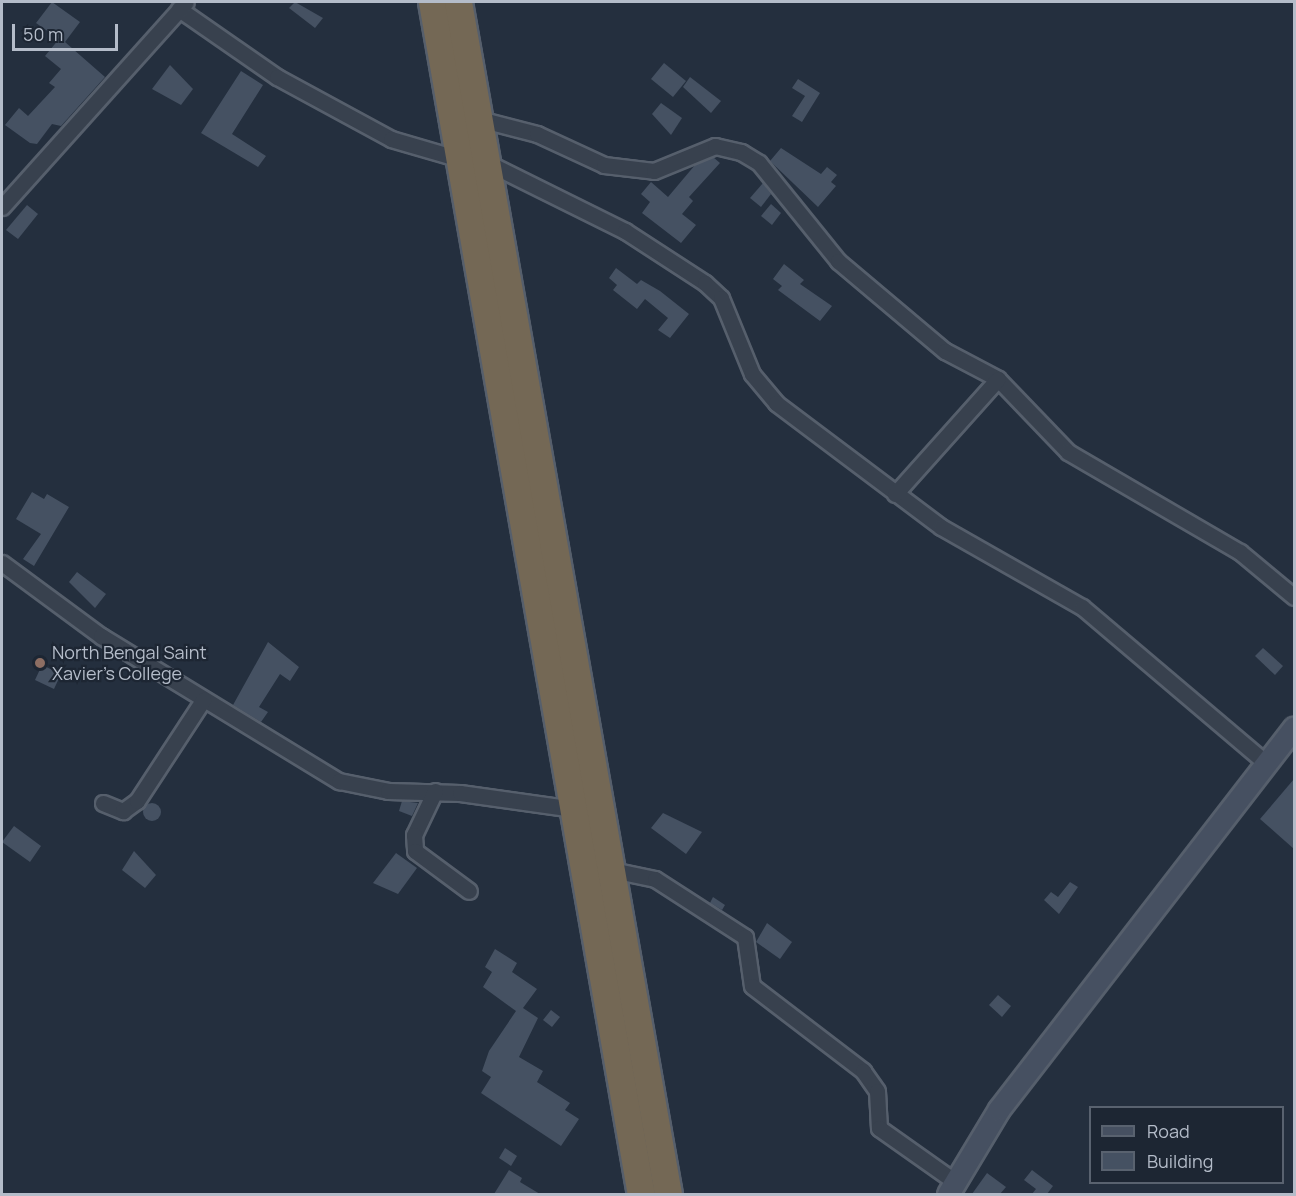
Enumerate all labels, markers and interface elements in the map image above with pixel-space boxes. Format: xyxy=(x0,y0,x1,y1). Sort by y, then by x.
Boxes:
scale bar xyxy=(15,12,122,50)
text: 50 m xyxy=(23,22,63,46)
place label: North Bengal Saint Xavier's College xyxy=(52,642,207,684)
marker: North Bengal Saint Xavier's College xyxy=(33,656,47,670)
legend xyxy=(1089,1106,1284,1184)
text: Road xyxy=(1147,1119,1190,1143)
text: Building xyxy=(1147,1149,1213,1173)

